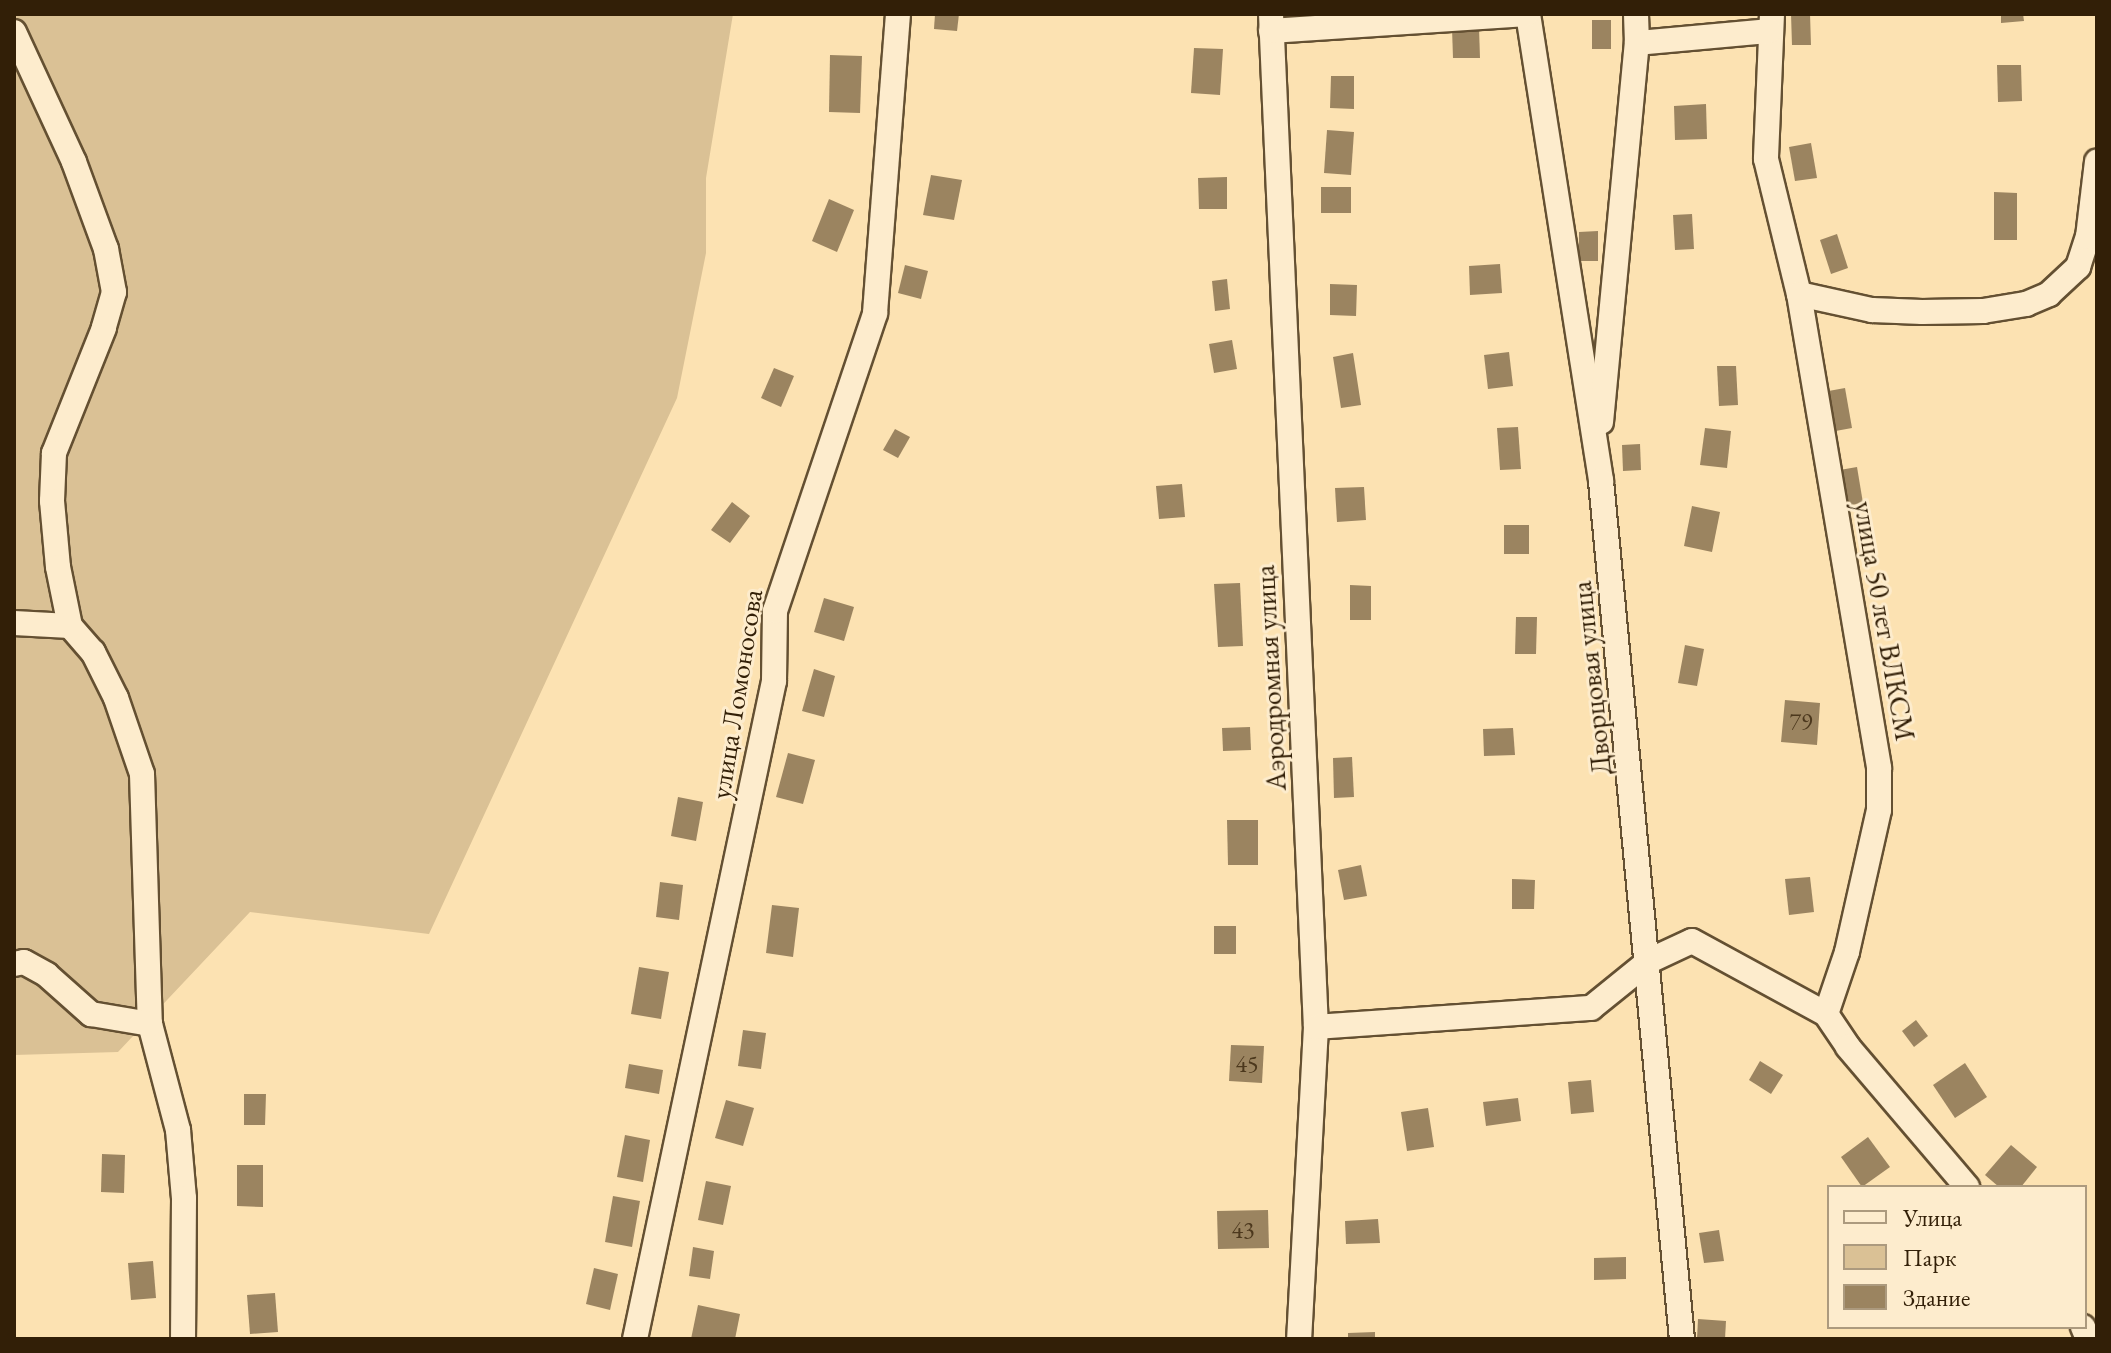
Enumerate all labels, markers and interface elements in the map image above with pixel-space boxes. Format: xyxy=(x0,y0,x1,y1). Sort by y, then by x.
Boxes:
street label: улица 50 лет ВЛКСМ xyxy=(1847,498,1923,744)
street label: Аэродромная улица xyxy=(1247,564,1293,792)
street label: Дворцовая улица xyxy=(1564,579,1618,777)
street label: улица Ломоносова xyxy=(703,587,769,801)
house number: 79 xyxy=(1789,708,1813,736)
house number: 45 xyxy=(1235,1050,1259,1078)
legend xyxy=(1827,1185,2087,1329)
text: Улица xyxy=(1903,1202,1962,1233)
house number: 43 xyxy=(1231,1216,1255,1244)
text: Парк xyxy=(1903,1242,1956,1273)
text: Здание xyxy=(1903,1282,1970,1313)

